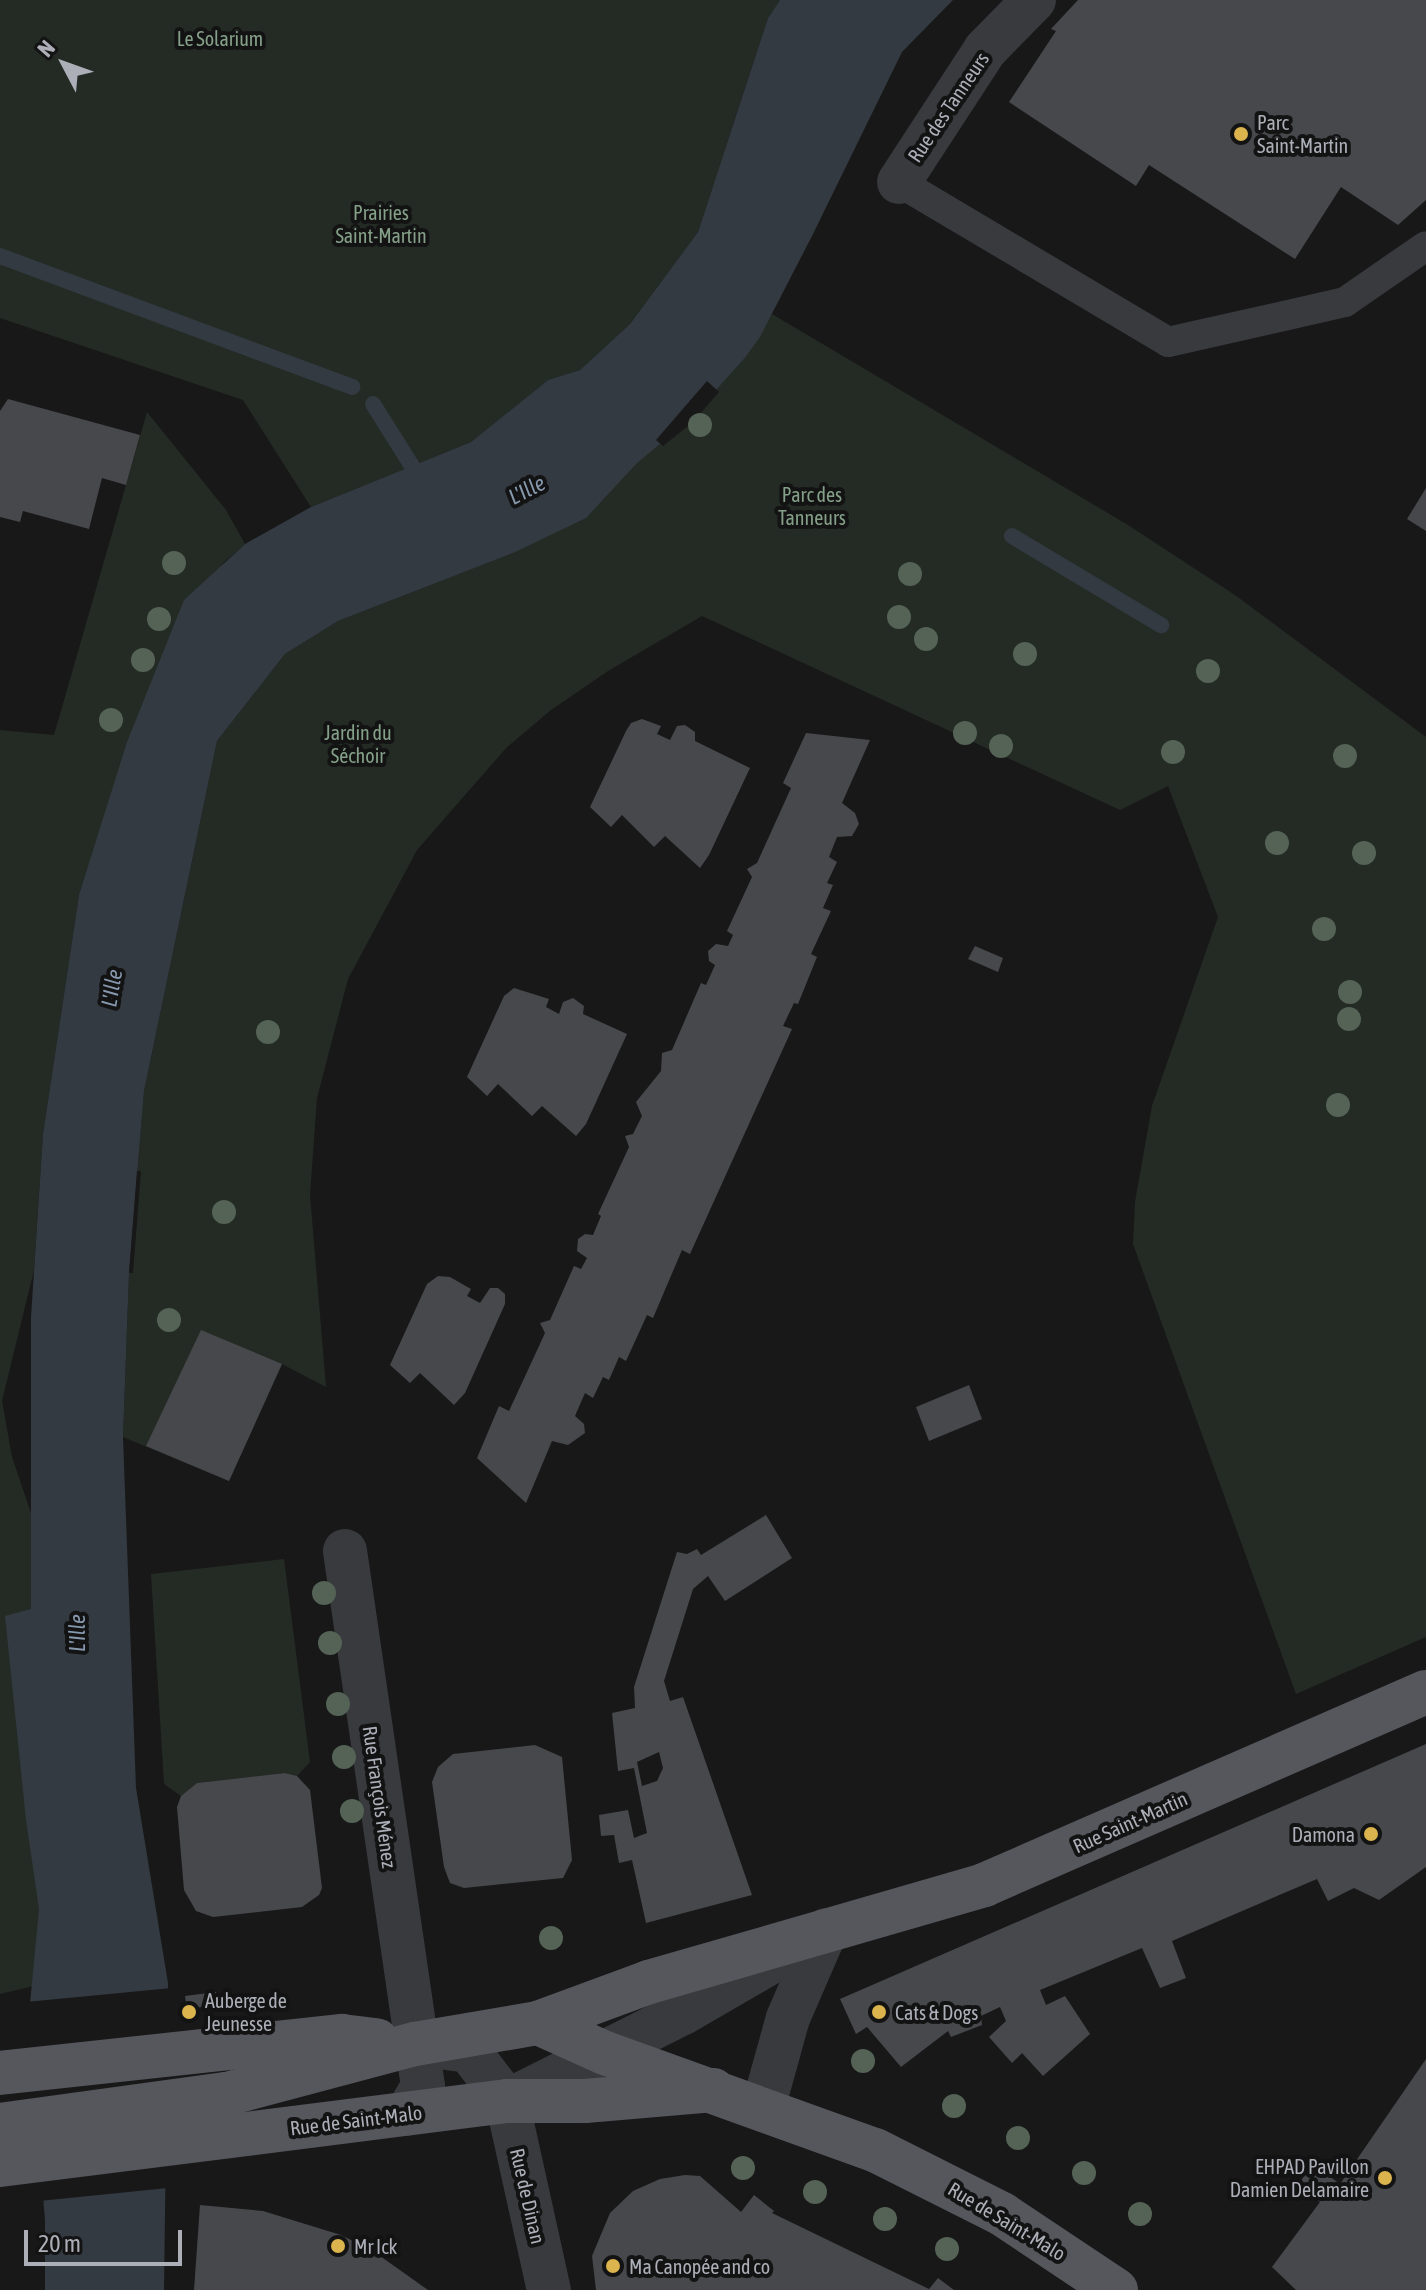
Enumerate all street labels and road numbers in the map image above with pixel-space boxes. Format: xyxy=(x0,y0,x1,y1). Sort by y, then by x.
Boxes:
street label: Rue des Tanneurs xyxy=(902,47,994,167)
street label: Rue François Ménez xyxy=(358,1724,402,1870)
street label: Rue Saint-Martin xyxy=(1069,1786,1191,1858)
street label: Rue de Saint-Malo xyxy=(289,2100,423,2140)
street label: Rue de Dinan xyxy=(505,2146,551,2246)
street label: Rue de Saint-Malo xyxy=(944,2177,1070,2265)

